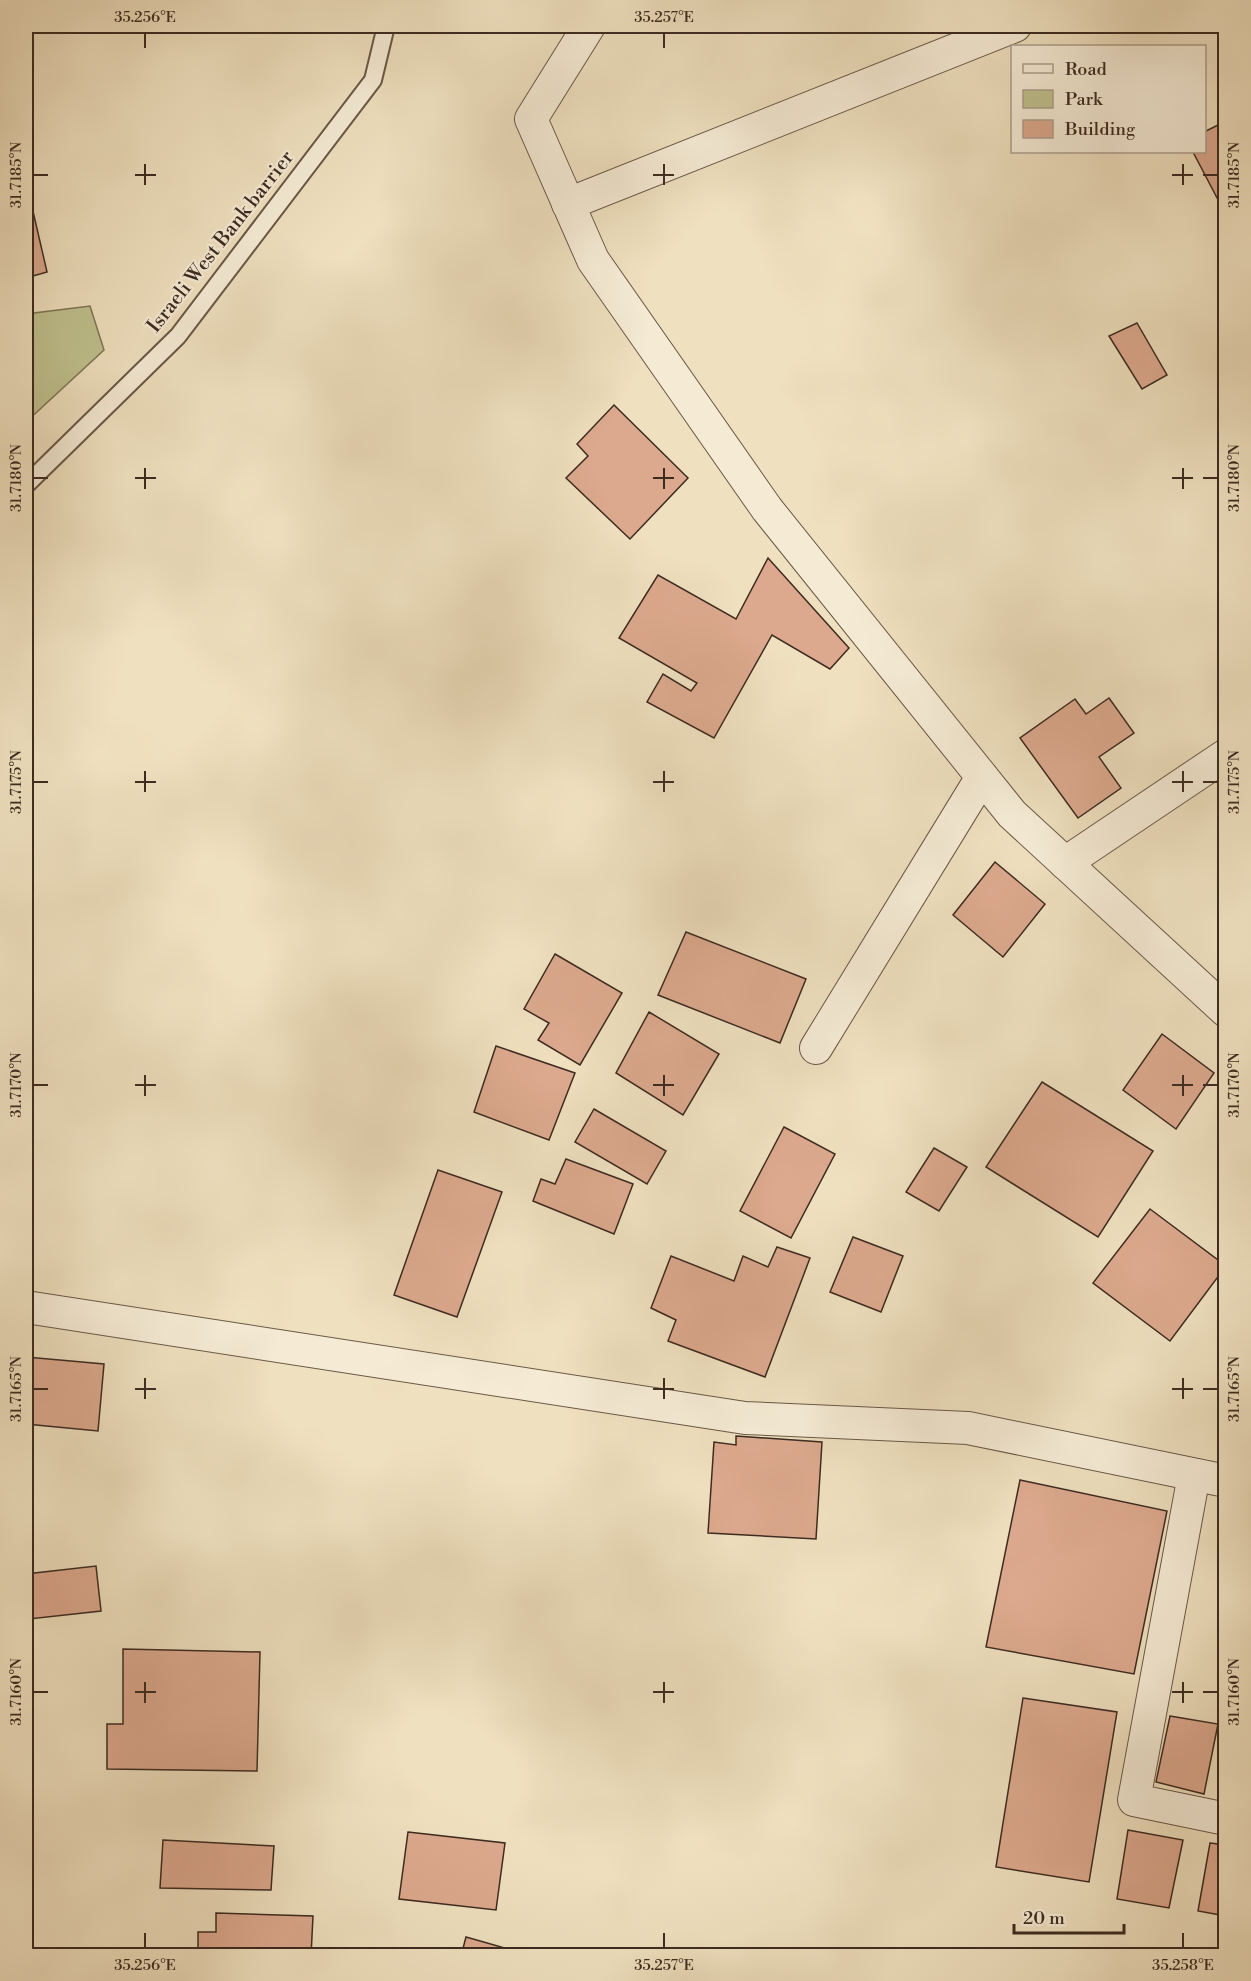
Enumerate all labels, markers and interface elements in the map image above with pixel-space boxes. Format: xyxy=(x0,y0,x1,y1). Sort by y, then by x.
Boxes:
text: 35.256°E xyxy=(114,8,176,27)
text: 35.257°E xyxy=(634,8,694,27)
legend xyxy=(1011,45,1206,153)
text: Road xyxy=(1065,58,1108,81)
text: Park xyxy=(1065,88,1104,111)
text: Building xyxy=(1064,118,1136,141)
text: 31.7185°N xyxy=(7,142,26,208)
text: 31.7185°N xyxy=(1225,142,1244,208)
street label: Israeli West Bank barrier xyxy=(142,146,300,338)
text: 31.7180°N xyxy=(7,444,26,512)
text: 31.7180°N xyxy=(1225,444,1244,512)
text: 31.7175°N xyxy=(7,750,26,814)
text: 31.7175°N xyxy=(1225,750,1244,814)
text: 31.7170°N xyxy=(7,1052,26,1118)
text: 31.7170°N xyxy=(1225,1052,1244,1118)
text: 31.7165°N xyxy=(7,1356,26,1422)
text: 31.7165°N xyxy=(1225,1356,1244,1422)
text: 31.7160°N xyxy=(7,1658,26,1726)
text: 31.7160°N xyxy=(1225,1658,1244,1726)
scale bar xyxy=(1014,1897,1124,1935)
text: 20 m xyxy=(1023,1907,1065,1930)
text: 35.256°E xyxy=(114,1956,176,1975)
text: 35.257°E xyxy=(634,1956,694,1975)
text: 35.258°E xyxy=(1152,1956,1214,1975)

